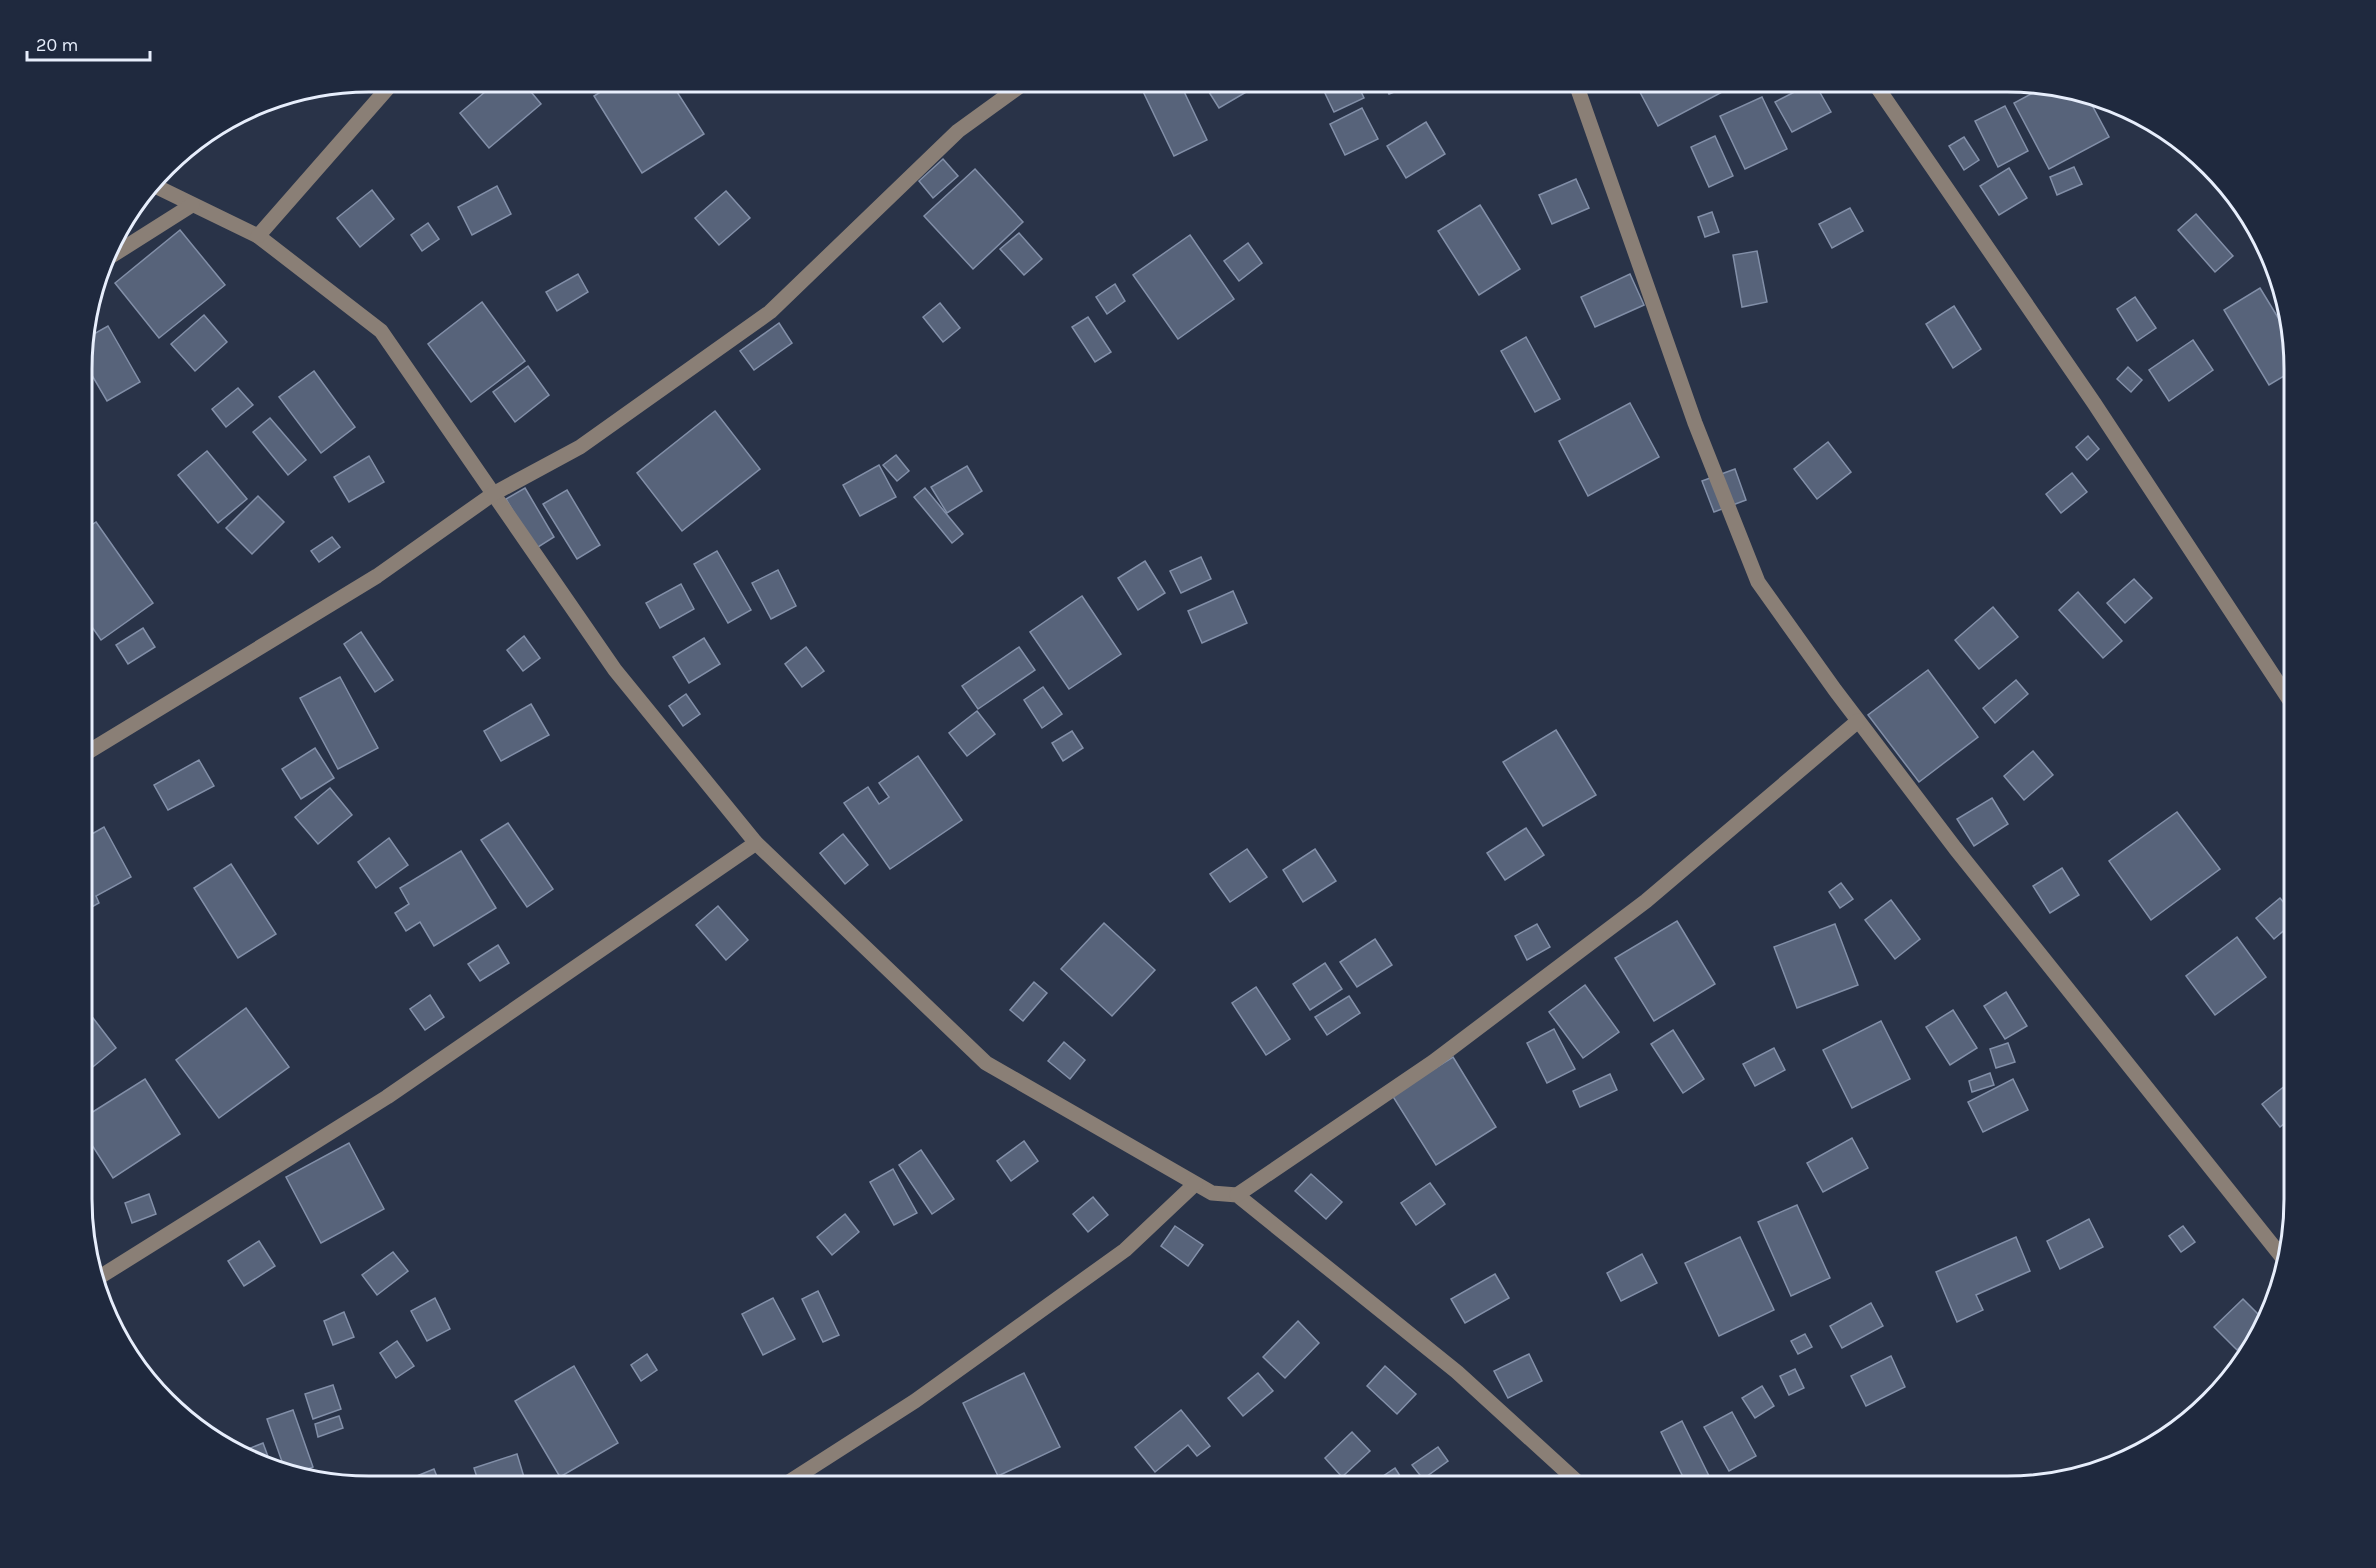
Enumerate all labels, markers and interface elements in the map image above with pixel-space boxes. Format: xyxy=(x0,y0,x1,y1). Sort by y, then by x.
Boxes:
scale bar xyxy=(27,24,150,62)
text: 20 m xyxy=(36,34,78,56)

